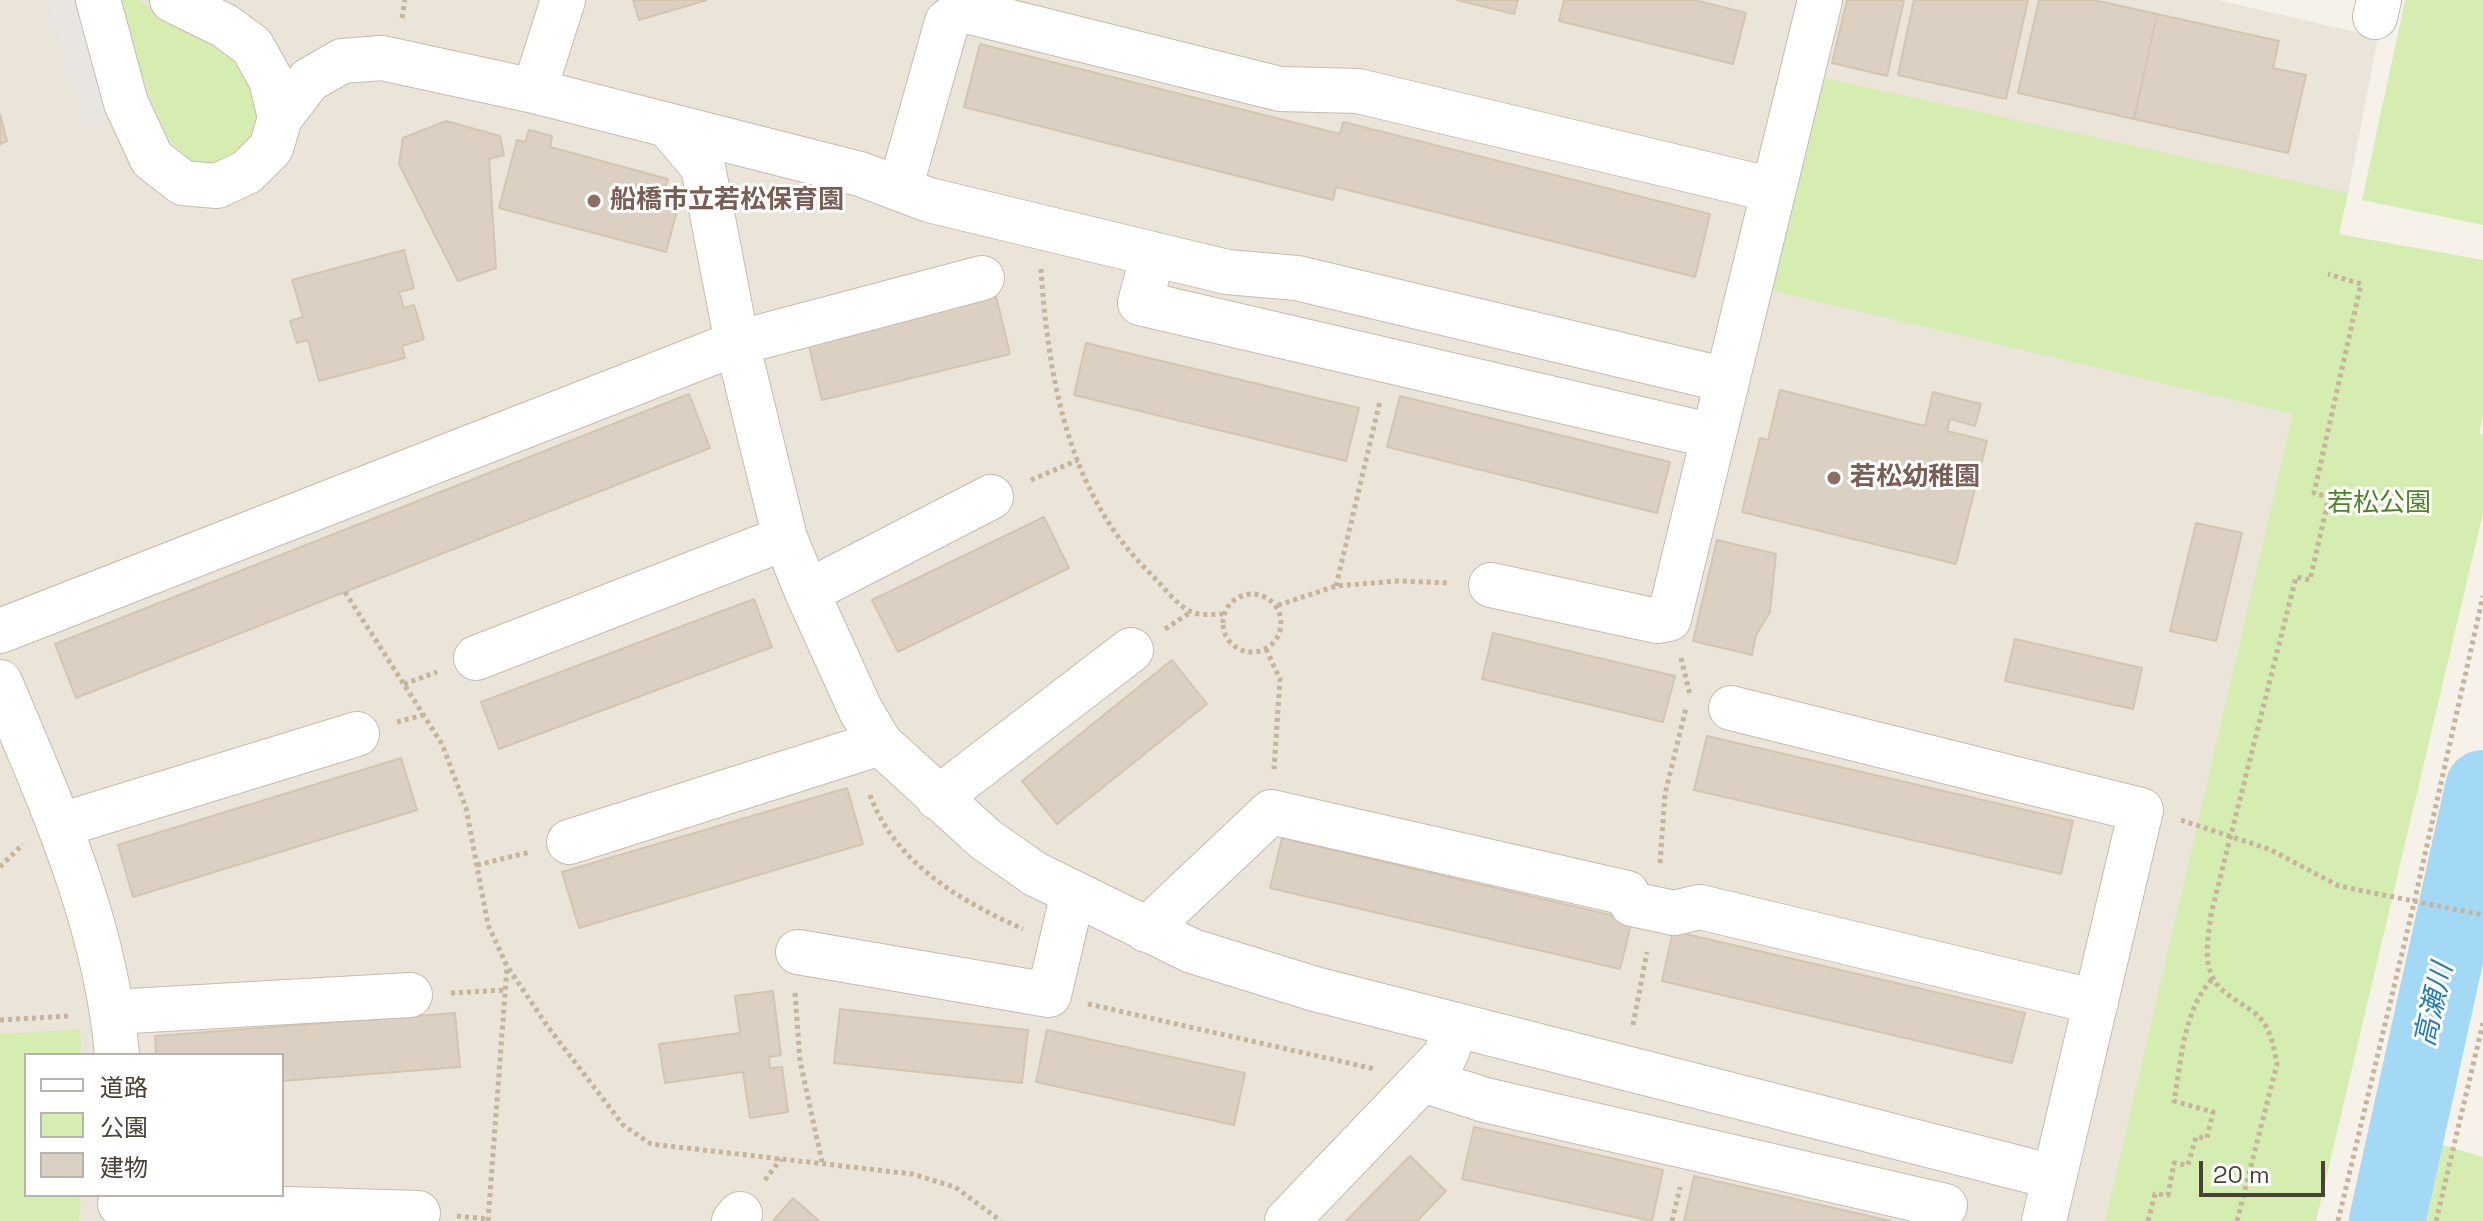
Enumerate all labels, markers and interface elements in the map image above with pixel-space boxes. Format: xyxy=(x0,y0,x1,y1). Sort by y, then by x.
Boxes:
place label: 船橋市立若松保育園 xyxy=(610,185,844,217)
marker: 船橋市立若松保育園 xyxy=(585,192,603,210)
place label: 若松幼稚園 xyxy=(1850,462,1980,494)
marker: 若松幼稚園 xyxy=(1825,469,1843,487)
park label: 若松公園 xyxy=(2327,488,2431,520)
water label: 高瀬川 xyxy=(2409,960,2461,1050)
legend xyxy=(24,1053,284,1197)
text: 道路 xyxy=(100,1072,148,1103)
text: 公園 xyxy=(100,1112,148,1143)
scale bar xyxy=(2203,1145,2329,1195)
text: 建物 xyxy=(100,1152,148,1183)
text: 20 m xyxy=(2213,1159,2270,1190)

